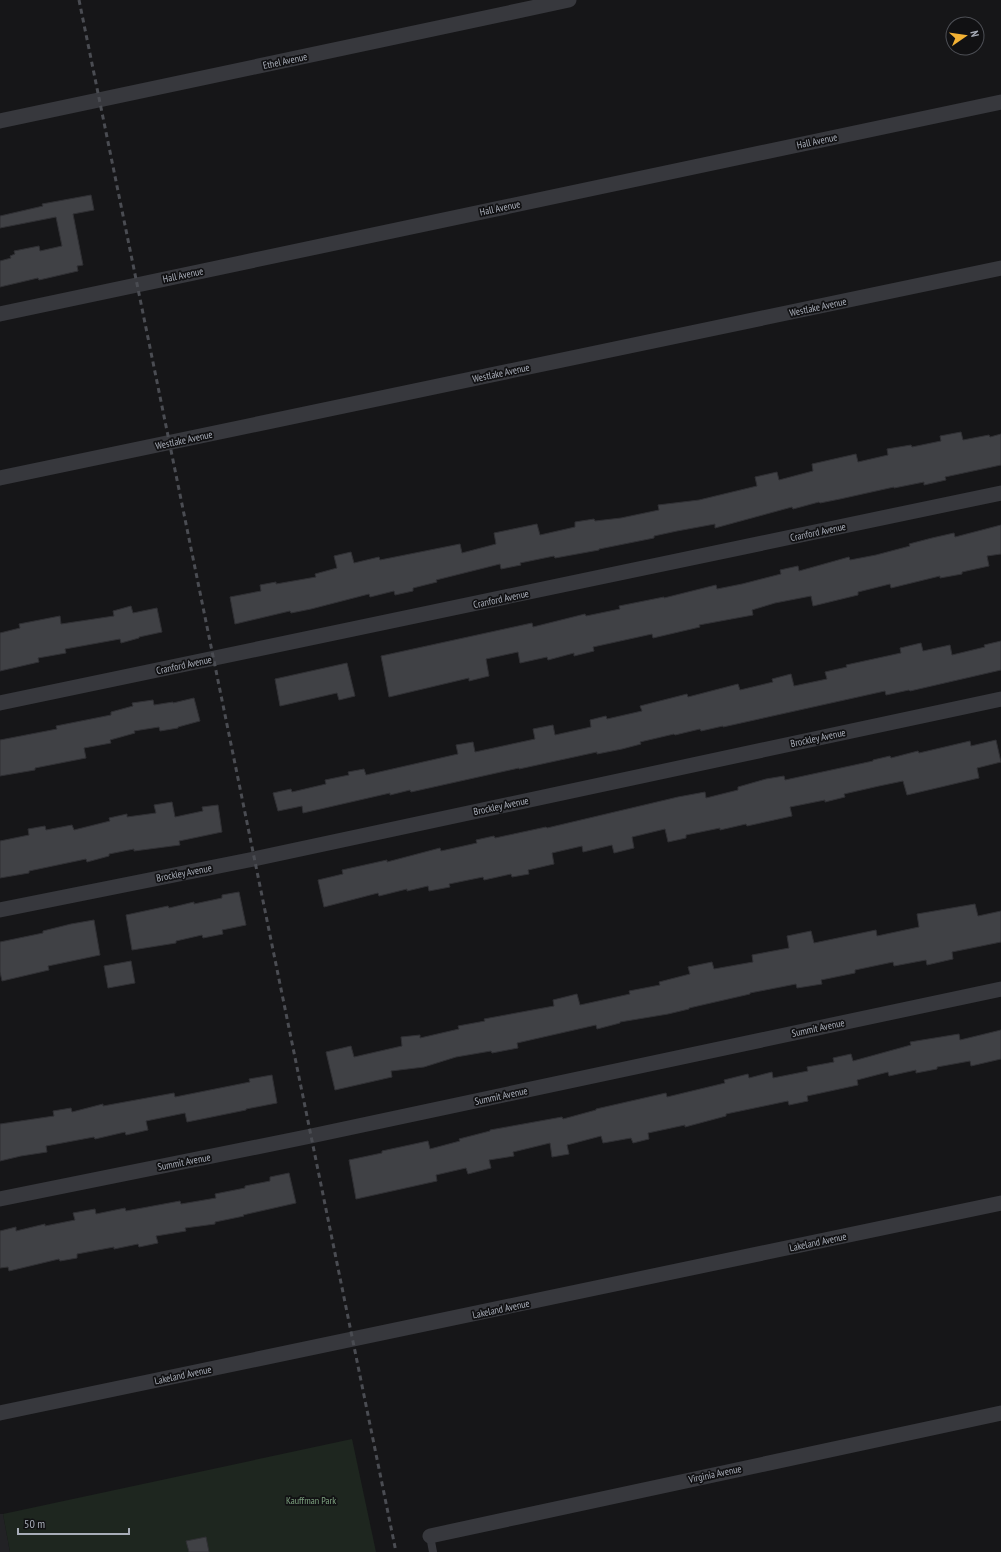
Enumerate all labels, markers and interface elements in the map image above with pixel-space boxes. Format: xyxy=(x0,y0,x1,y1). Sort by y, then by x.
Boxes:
north arrow xyxy=(945,16,985,56)
text: N xyxy=(967,29,982,38)
street label: Ethel Avenue xyxy=(262,50,308,72)
street label: Hall Avenue xyxy=(796,130,838,152)
street label: Hall Avenue xyxy=(479,197,521,219)
street label: Hall Avenue xyxy=(162,264,204,286)
street label: Westlake Avenue xyxy=(788,295,848,319)
street label: Westlake Avenue xyxy=(471,361,531,385)
street label: Westlake Avenue xyxy=(154,428,214,452)
street label: Cranford Avenue xyxy=(789,520,847,544)
street label: Cranford Avenue xyxy=(472,587,530,611)
street label: Cranford Avenue xyxy=(155,653,213,677)
street label: Brockley Avenue xyxy=(789,726,847,750)
street label: Brockley Avenue xyxy=(472,794,530,818)
street label: Brockley Avenue xyxy=(155,861,213,885)
street label: Summit Avenue xyxy=(790,1016,846,1040)
street label: Summit Avenue xyxy=(473,1084,529,1108)
street label: Summit Avenue xyxy=(156,1150,212,1174)
street label: Lakeland Avenue xyxy=(788,1230,848,1254)
street label: Lakeland Avenue xyxy=(471,1297,531,1321)
street label: Lakeland Avenue xyxy=(153,1363,213,1387)
street label: Virginia Avenue xyxy=(686,1462,743,1486)
park label: Kauffman Park xyxy=(286,1494,336,1507)
scale bar xyxy=(18,1510,129,1536)
text: 50 m xyxy=(24,1516,45,1531)

